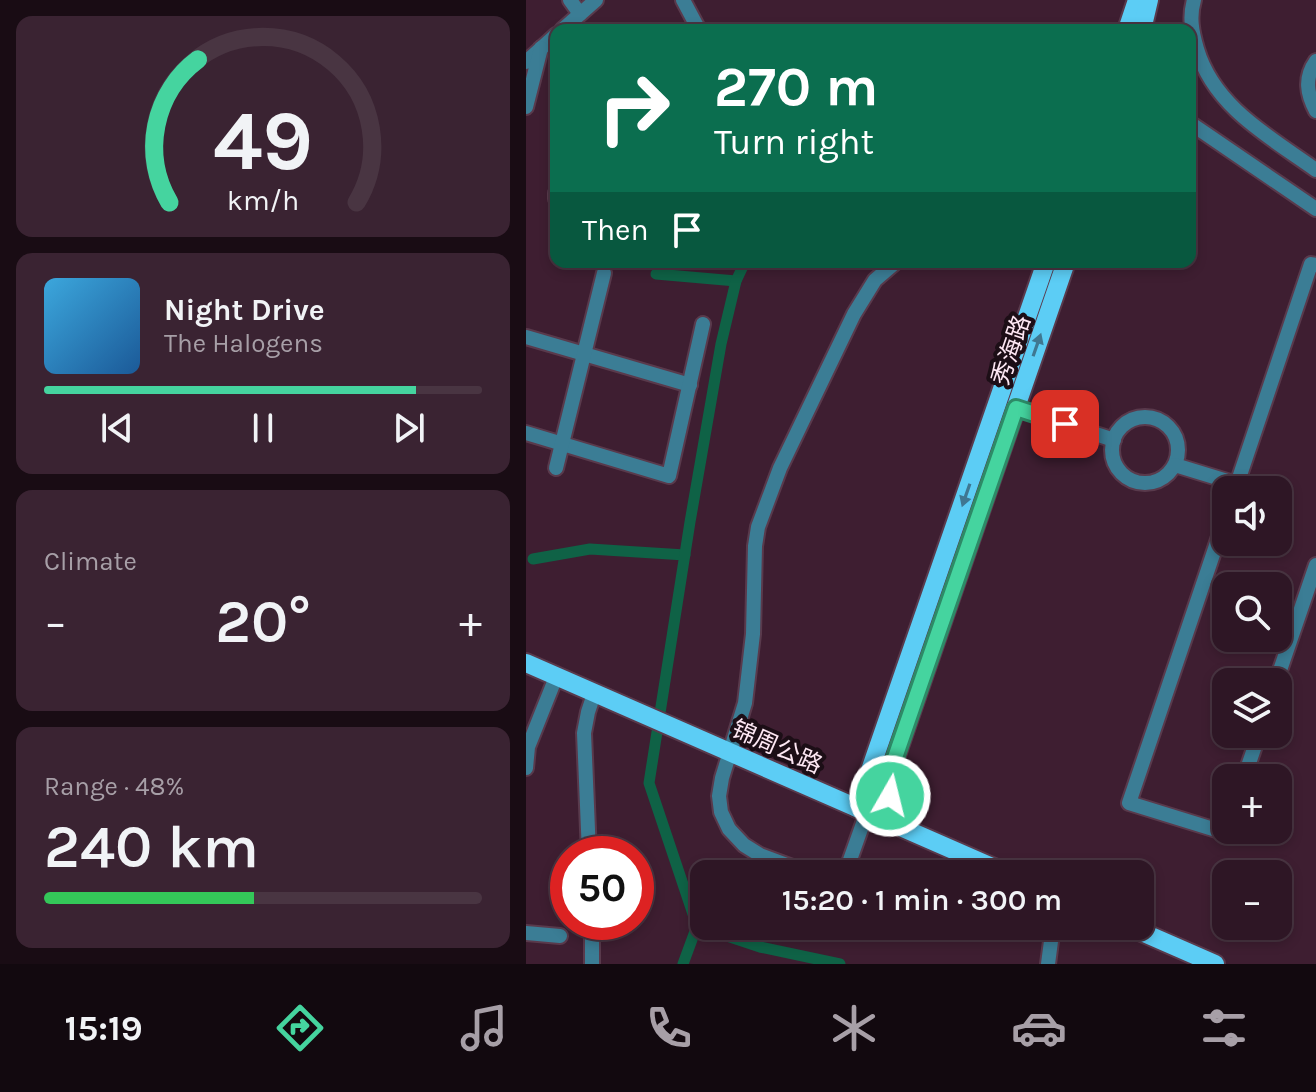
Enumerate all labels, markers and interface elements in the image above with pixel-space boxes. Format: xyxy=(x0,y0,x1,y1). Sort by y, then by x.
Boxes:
text: 270 m xyxy=(714,54,878,119)
icon: right xyxy=(582,56,686,160)
text: 49 xyxy=(213,92,313,189)
text: Turn right xyxy=(714,121,874,163)
text: km/h xyxy=(227,184,299,217)
icon: arrive xyxy=(665,208,709,252)
text: Then xyxy=(582,212,649,248)
text: Night Drive xyxy=(164,292,325,328)
street label: 秀海路 xyxy=(986,311,1036,389)
text: The Halogens xyxy=(164,328,323,359)
one-way arrow xyxy=(1032,333,1044,357)
pin xyxy=(1031,390,1099,458)
icon: arrive xyxy=(1043,402,1087,446)
icon: previous xyxy=(95,406,139,450)
icon: pause xyxy=(241,406,285,450)
icon: next xyxy=(387,406,431,450)
map controls xyxy=(1212,476,1292,940)
button: sound xyxy=(1212,476,1292,556)
one-way arrow xyxy=(959,483,971,507)
text: Climate xyxy=(44,546,137,577)
button: search xyxy=(1212,572,1292,652)
text: 20° xyxy=(215,587,311,657)
text: − xyxy=(44,597,67,648)
text: + xyxy=(459,597,482,648)
button: layers xyxy=(1212,668,1292,748)
street label: 锦周公路 xyxy=(727,715,827,779)
position arrow xyxy=(848,754,932,838)
button: + xyxy=(1212,764,1292,844)
text: Range · 48% xyxy=(44,771,184,802)
text: 240 km xyxy=(44,812,259,882)
speed limit sign: 50 xyxy=(550,836,654,940)
button: − xyxy=(1212,860,1292,940)
text: 15:20 · 1 min · 300 m xyxy=(782,882,1062,918)
icon: directions xyxy=(272,1000,328,1056)
icon: music xyxy=(456,1000,512,1056)
icon: phone xyxy=(641,1000,697,1056)
icon: climate xyxy=(826,1000,882,1056)
icon: car xyxy=(1011,1000,1067,1056)
icon: filters xyxy=(1196,1000,1252,1056)
text: 15:19 xyxy=(64,1007,143,1049)

